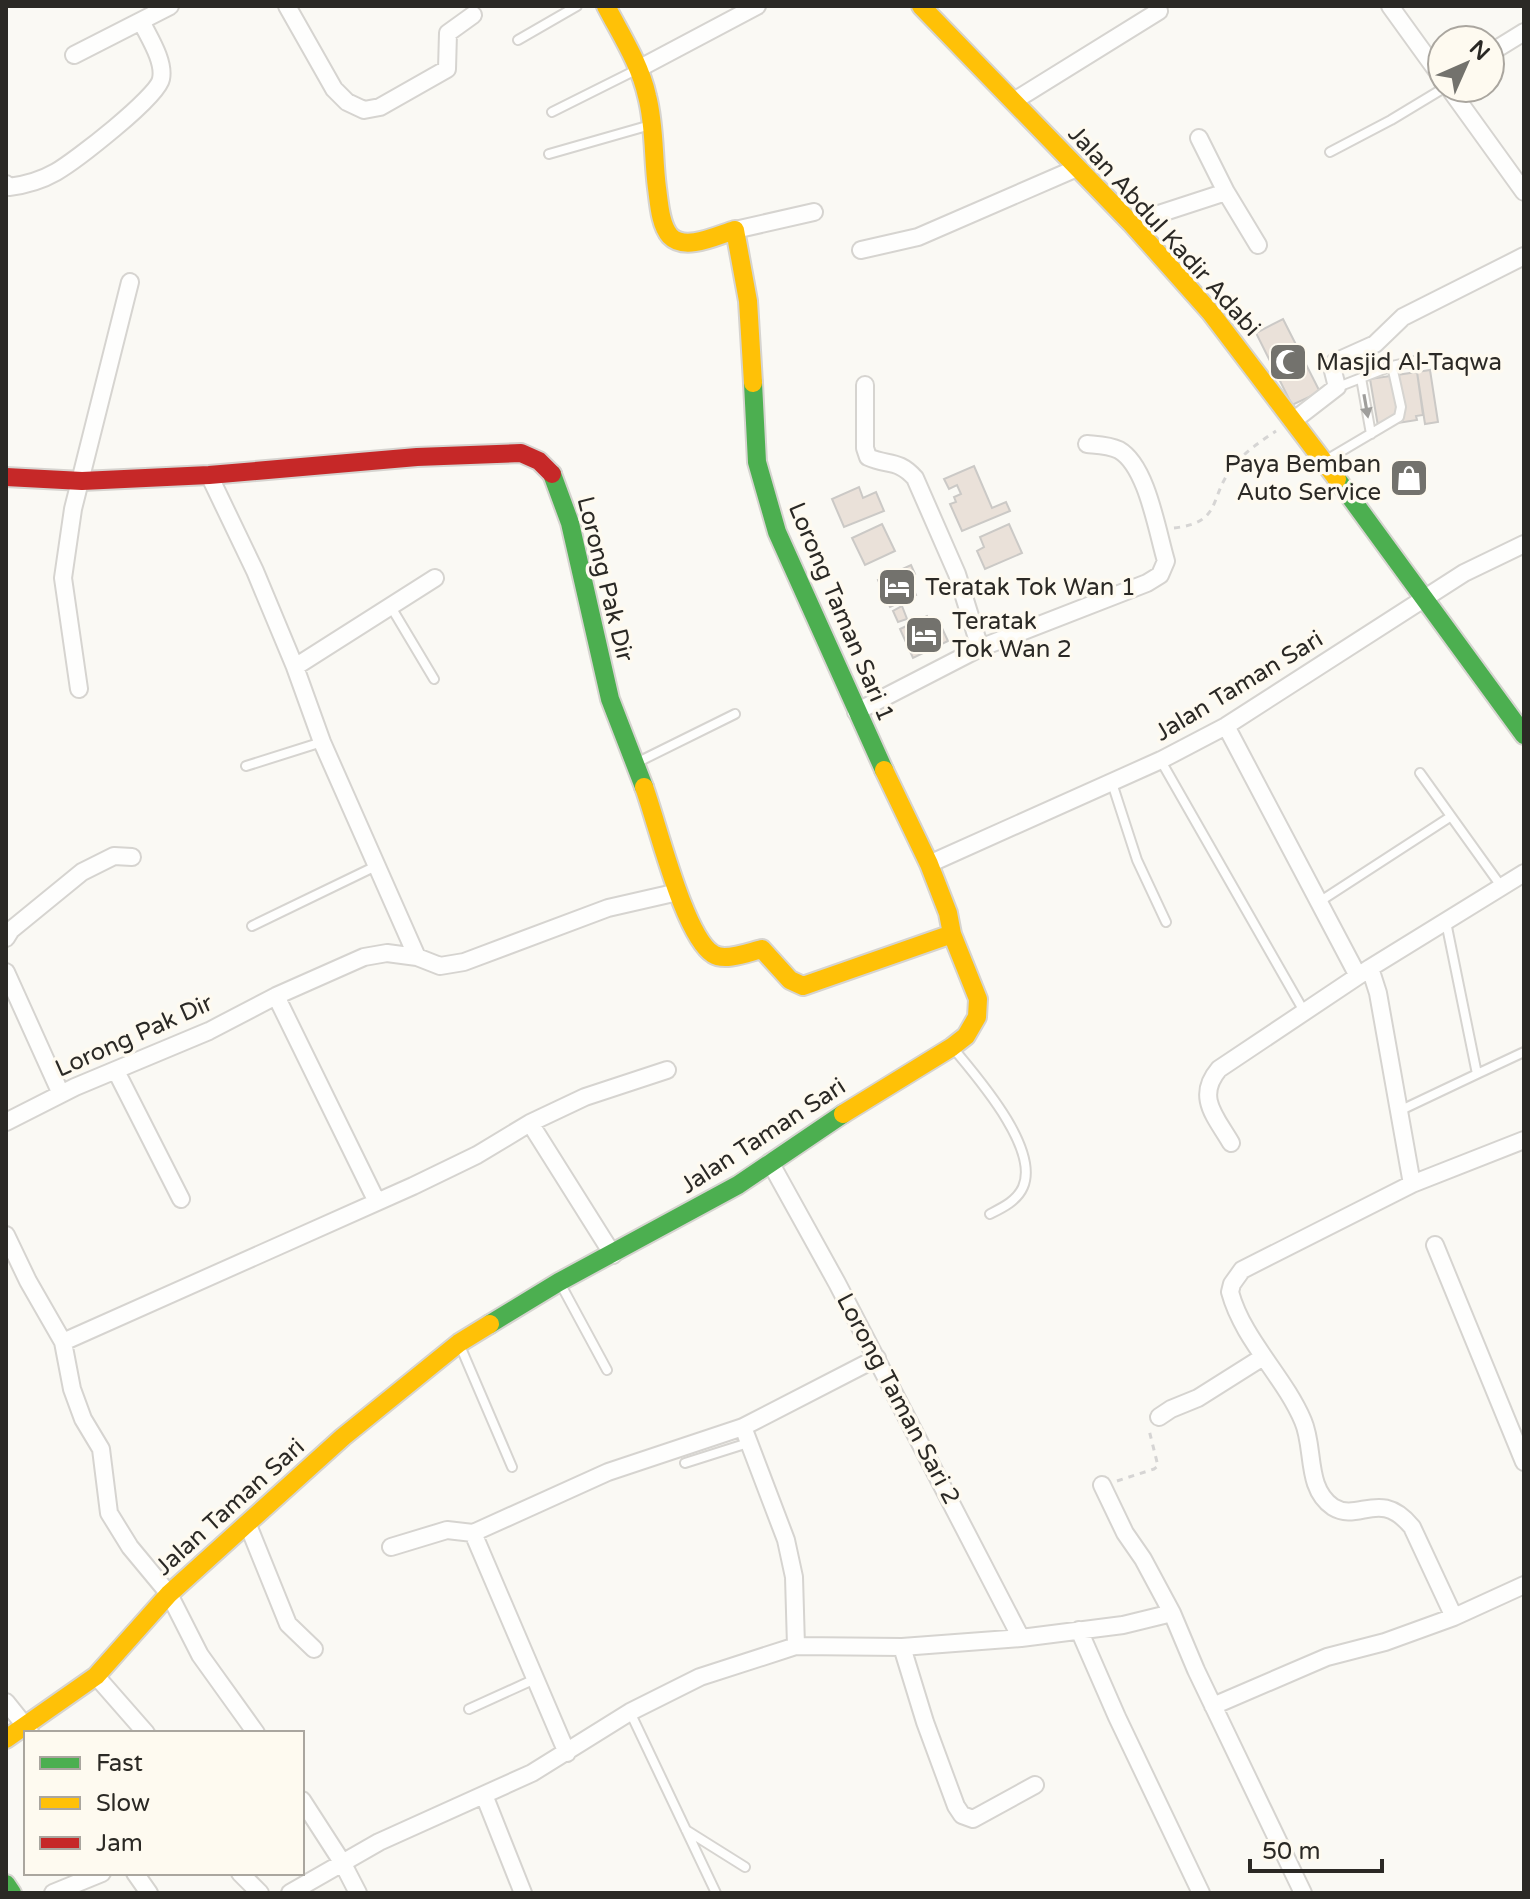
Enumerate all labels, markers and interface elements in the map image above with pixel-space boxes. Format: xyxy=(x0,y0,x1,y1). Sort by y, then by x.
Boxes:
north arrow xyxy=(1426,24,1506,104)
text: N xyxy=(1464,35,1495,66)
street label: Jalan Abdul Kadir Adabi xyxy=(1062,120,1266,342)
mosque icon: Masjid Al-Taqwa xyxy=(1267,341,1309,383)
place label: Masjid Al-Taqwa xyxy=(1316,348,1502,377)
one-way arrow xyxy=(1360,394,1372,419)
place label: Paya Bemban Auto Service xyxy=(1224,450,1381,507)
shop icon: Paya Bemban Auto Service xyxy=(1388,457,1430,499)
street label: Lorong Pak Dir xyxy=(570,493,640,665)
street label: Lorong Taman Sari 1 xyxy=(782,498,900,726)
hotel icon: Teratak Tok Wan 1 xyxy=(876,566,918,608)
place label: Teratak Tok Wan 1 xyxy=(925,573,1136,602)
place label: Teratak Tok Wan 2 xyxy=(952,607,1072,664)
hotel icon: Teratak Tok Wan 2 xyxy=(903,614,945,656)
street label: Jalan Taman Sari xyxy=(1150,624,1328,748)
street label: Lorong Pak Dir xyxy=(51,988,218,1084)
street label: Jalan Taman Sari xyxy=(675,1072,851,1200)
street label: Lorong Taman Sari 2 xyxy=(830,1288,966,1510)
street label: Jalan Taman Sari xyxy=(149,1432,311,1582)
legend xyxy=(24,1731,304,1875)
text: Fast xyxy=(96,1749,143,1778)
text: Slow xyxy=(96,1789,150,1818)
scale bar xyxy=(1250,1823,1382,1873)
text: Jam xyxy=(96,1829,143,1858)
text: 50 m xyxy=(1262,1837,1320,1866)

